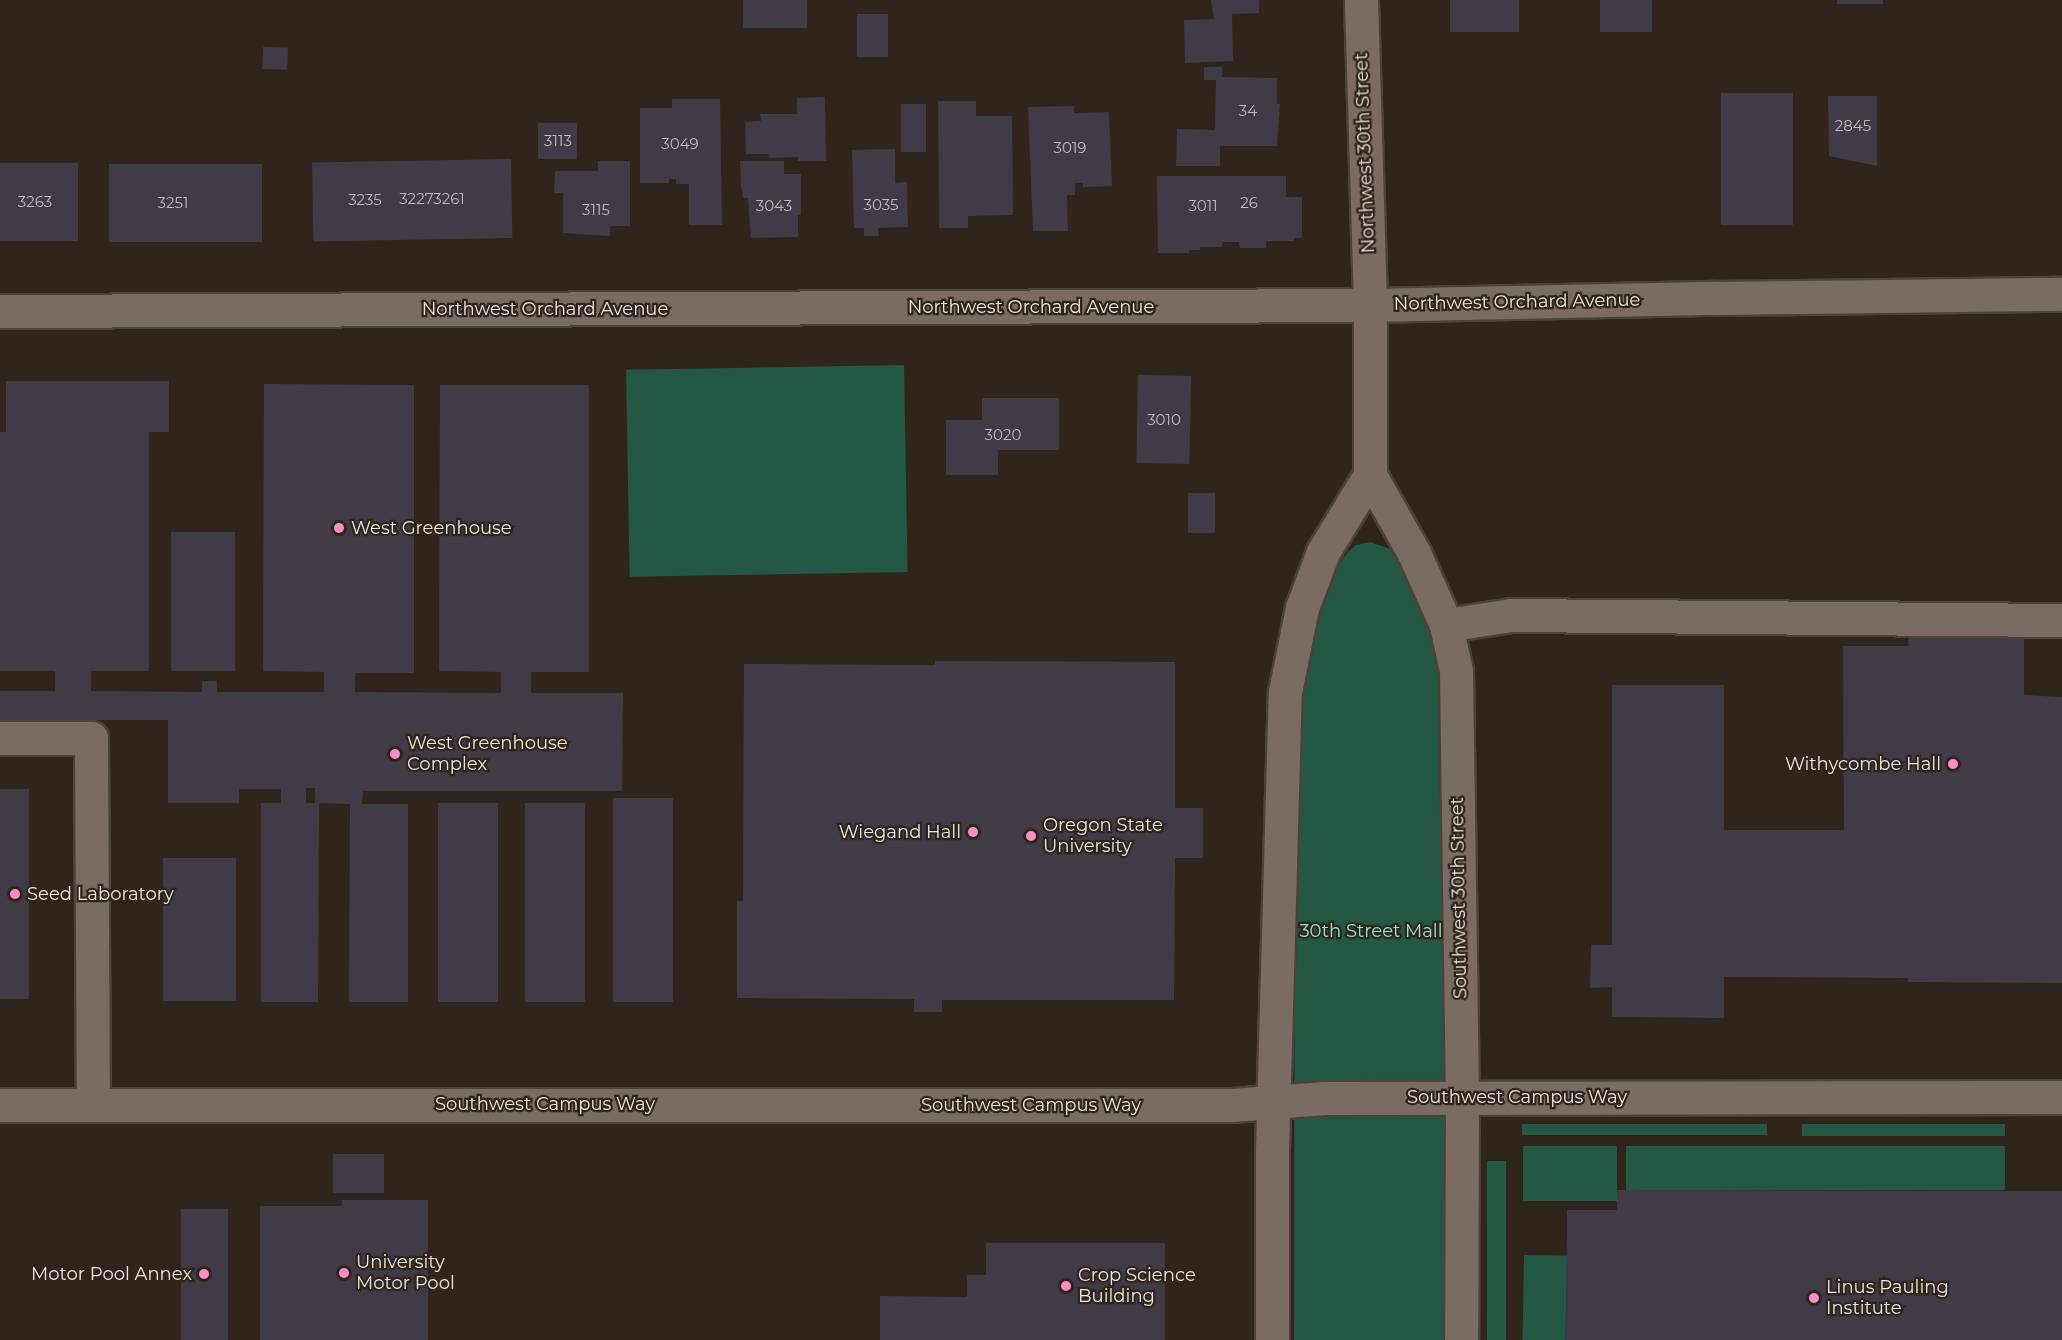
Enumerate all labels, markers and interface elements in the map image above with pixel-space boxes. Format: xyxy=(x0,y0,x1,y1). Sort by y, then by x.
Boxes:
street label: Northwest 30th Street xyxy=(1351,52,1379,254)
house number: 34 xyxy=(1239,102,1257,120)
house number: 2845 xyxy=(1835,117,1871,135)
house number: 3113 xyxy=(544,132,572,150)
house number: 3049 xyxy=(661,135,699,153)
house number: 3019 xyxy=(1054,139,1086,157)
house number: 32273261 xyxy=(399,190,465,208)
house number: 3235 xyxy=(348,191,382,209)
house number: 3263 xyxy=(18,193,52,211)
house number: 3251 xyxy=(158,194,188,212)
house number: 26 xyxy=(1240,194,1258,212)
house number: 3035 xyxy=(863,196,899,214)
house number: 3043 xyxy=(756,197,792,215)
house number: 3011 xyxy=(1188,197,1218,215)
house number: 3115 xyxy=(582,201,610,219)
street label: Northwest Orchard Avenue xyxy=(1394,289,1640,315)
street label: Northwest Orchard Avenue xyxy=(908,296,1154,318)
street label: Northwest Orchard Avenue xyxy=(422,298,668,320)
house number: 3010 xyxy=(1147,411,1181,429)
house number: 3020 xyxy=(985,426,1021,444)
place label: West Greenhouse xyxy=(351,517,512,539)
marker: West Greenhouse xyxy=(332,521,346,535)
place label: West Greenhouse Complex xyxy=(407,733,568,776)
marker: West Greenhouse Complex xyxy=(388,747,402,761)
place label: Withycombe Hall xyxy=(1785,753,1941,775)
marker: Withycombe Hall xyxy=(1946,757,1960,771)
street label: Southwest 30th Street xyxy=(1446,797,1472,999)
place label: Oregon State University xyxy=(1043,815,1163,858)
place label: Wiegand Hall xyxy=(839,821,961,843)
marker: Wiegand Hall xyxy=(966,825,980,839)
marker: Oregon State University xyxy=(1024,829,1038,843)
place label: Seed Laboratory xyxy=(27,883,174,905)
marker: Seed Laboratory xyxy=(8,887,22,901)
park label: 30th Street Mall xyxy=(1299,920,1443,942)
street label: Southwest Campus Way xyxy=(1407,1086,1627,1108)
street label: Southwest Campus Way xyxy=(435,1093,655,1115)
street label: Southwest Campus Way xyxy=(921,1094,1141,1116)
place label: University Motor Pool xyxy=(356,1252,455,1294)
place label: Motor Pool Annex xyxy=(31,1263,192,1285)
place label: Crop Science Building xyxy=(1078,1265,1196,1308)
marker: University Motor Pool xyxy=(337,1266,351,1280)
marker: Motor Pool Annex xyxy=(197,1267,211,1281)
place label: Linus Pauling Institute xyxy=(1826,1277,1949,1320)
marker: Crop Science Building xyxy=(1059,1279,1073,1293)
marker: Linus Pauling Institute xyxy=(1807,1291,1821,1305)

